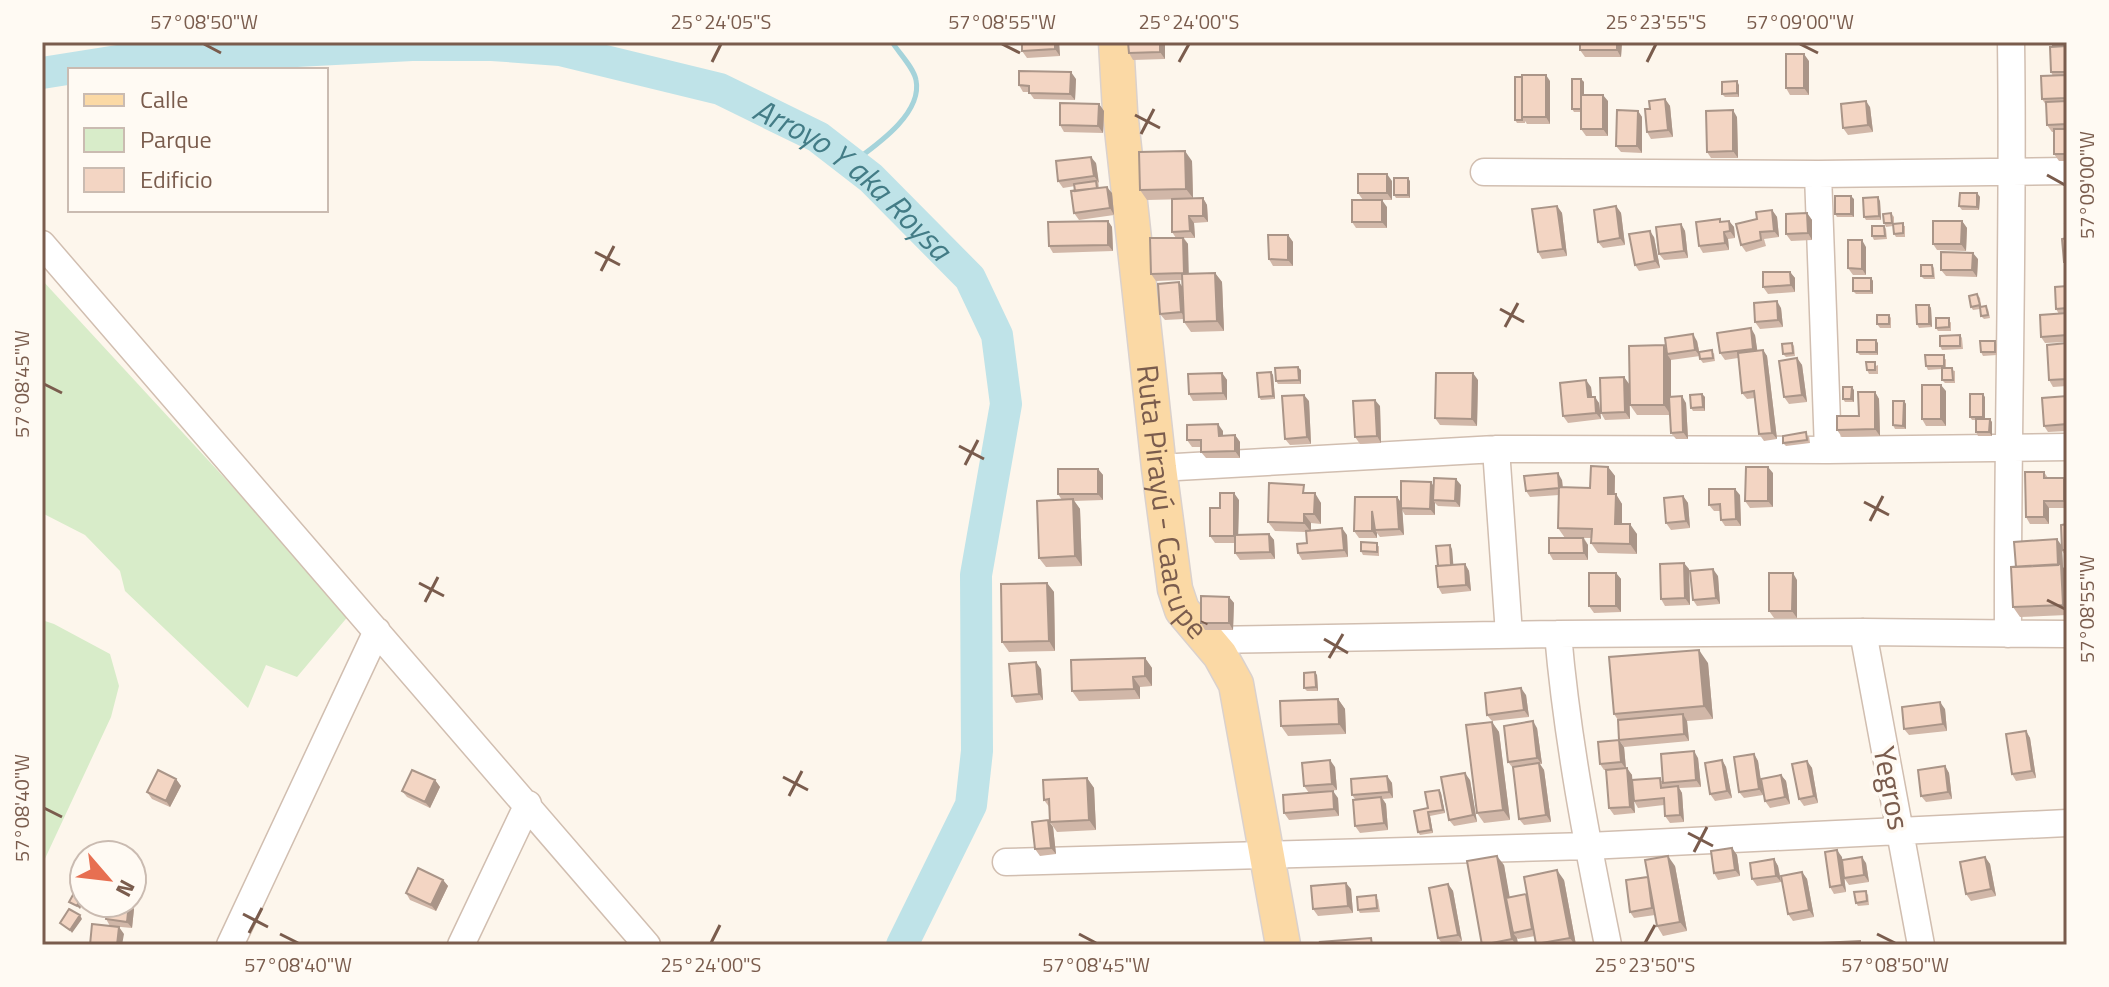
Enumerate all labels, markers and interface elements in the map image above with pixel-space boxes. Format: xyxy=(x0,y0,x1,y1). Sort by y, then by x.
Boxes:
text: 57°08'50"W xyxy=(150,6,258,37)
text: 25°24'05"S xyxy=(671,6,771,37)
text: 57°08'55"W xyxy=(948,6,1056,37)
text: 25°24'00"S xyxy=(1139,6,1239,37)
text: 25°23'55"S xyxy=(1606,6,1706,37)
text: 57°09'00"W xyxy=(1746,6,1854,37)
legend xyxy=(68,68,328,212)
text: Calle xyxy=(140,81,188,117)
water label: Arroyo Y aka Roysa xyxy=(746,85,965,272)
text: Parque xyxy=(140,121,212,157)
text: 57°09'00"W xyxy=(2071,131,2102,239)
text: Edificio xyxy=(140,161,213,197)
text: 57°08'45"W xyxy=(6,330,37,438)
street label: Ruta Pirayú - Caacupé xyxy=(1125,362,1220,649)
text: 57°08'55"W xyxy=(2071,555,2102,663)
street label: Yegros xyxy=(1861,742,1923,834)
text: 57°08'40"W xyxy=(6,754,37,862)
north arrow xyxy=(68,839,148,919)
text: N xyxy=(107,874,144,903)
text: 57°08'40"W xyxy=(244,949,352,980)
text: 25°24'00"S xyxy=(661,949,761,980)
text: 57°08'45"W xyxy=(1042,949,1150,980)
text: 25°23'50"S xyxy=(1595,949,1695,980)
text: 57°08'50"W xyxy=(1841,949,1949,980)

